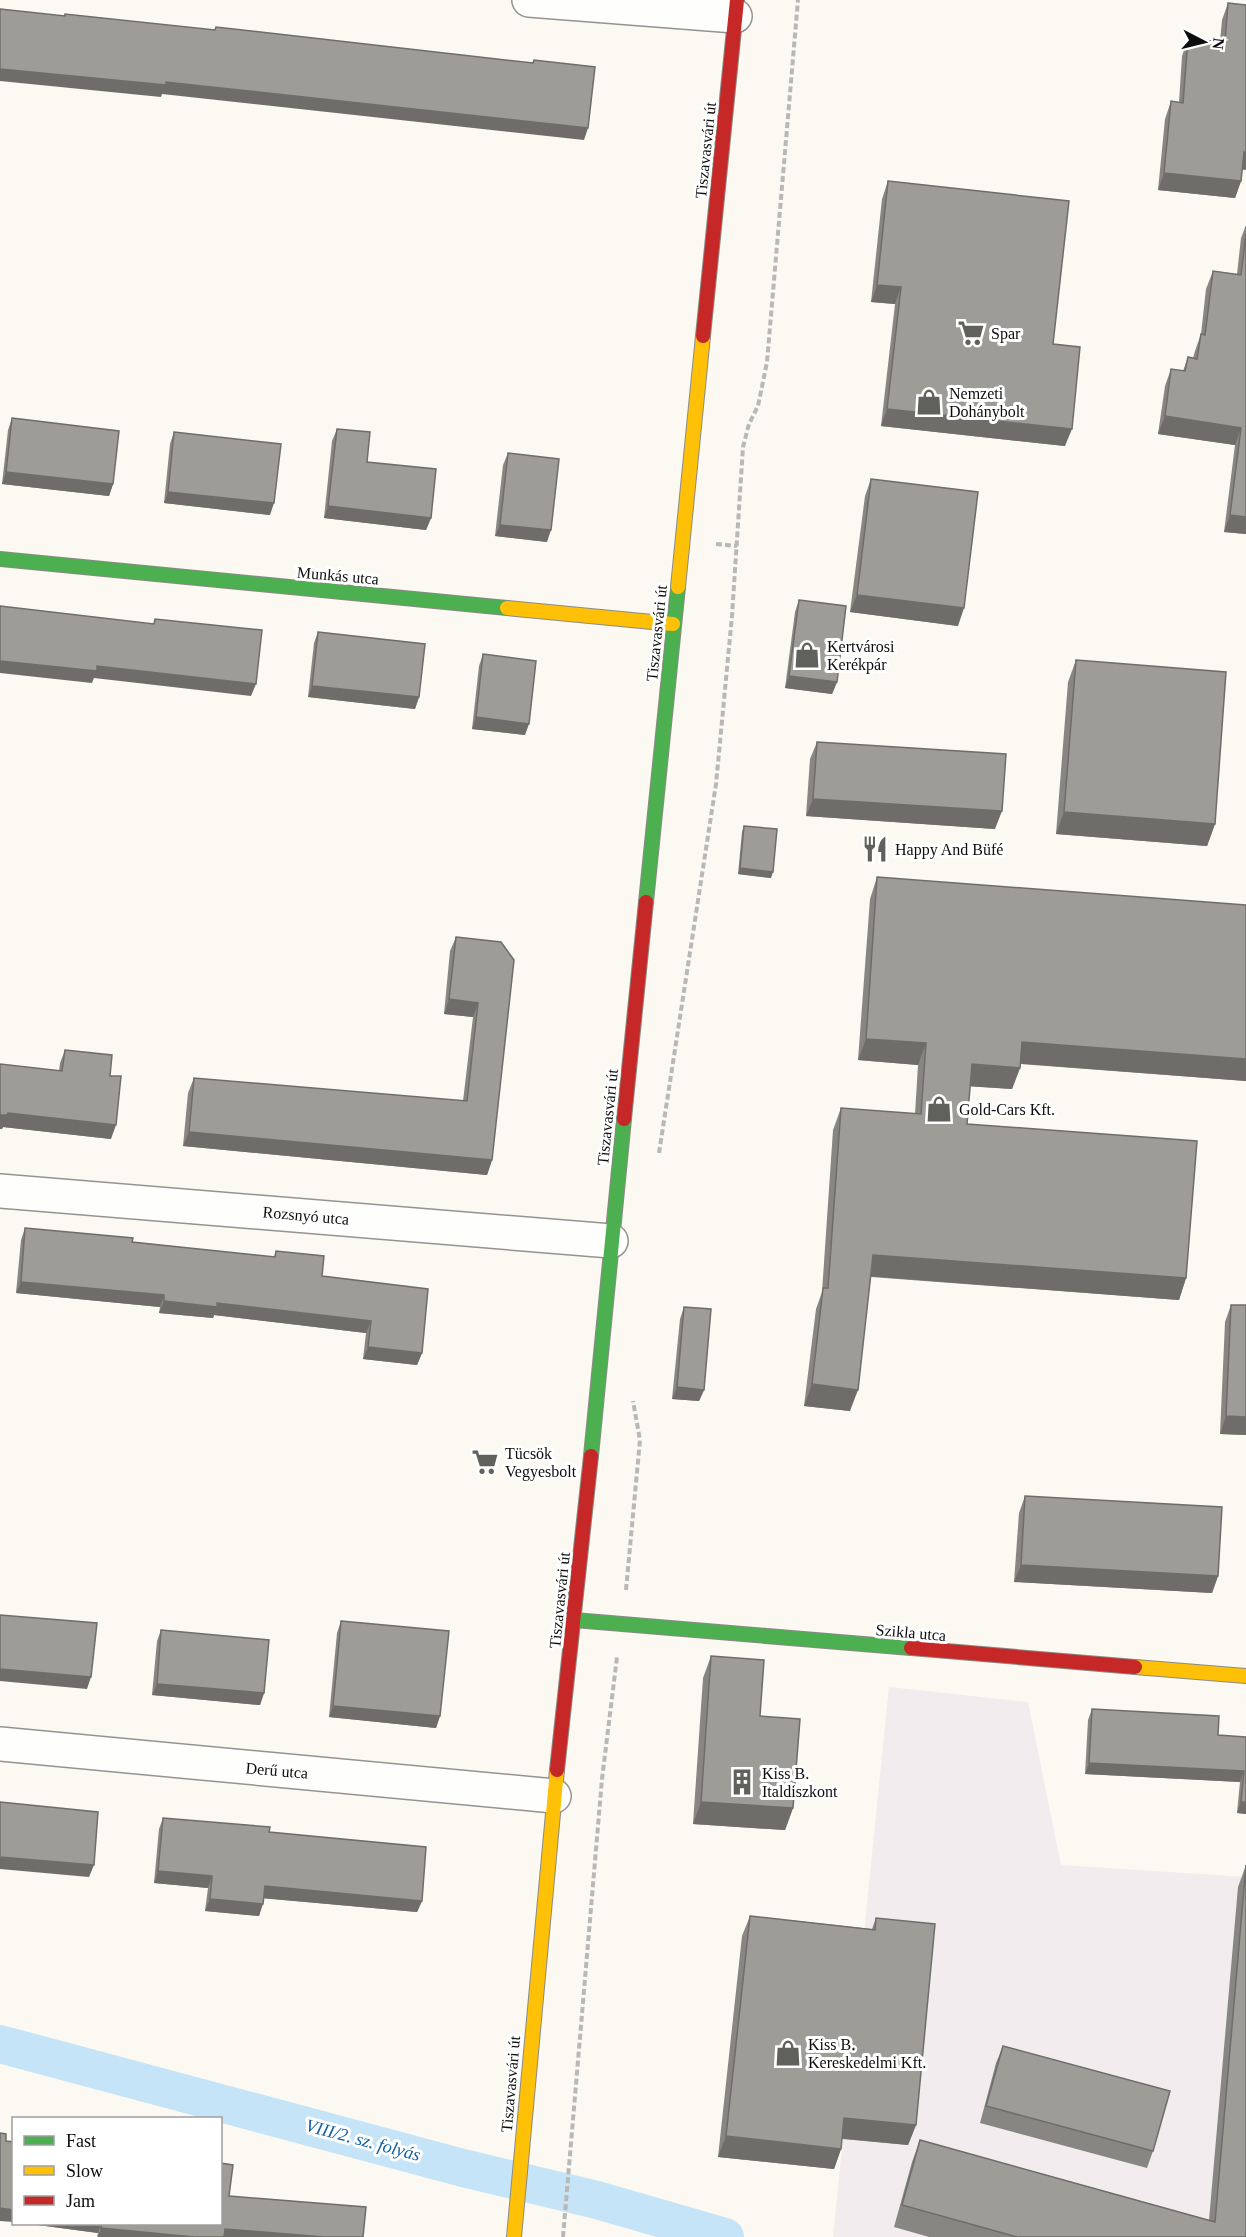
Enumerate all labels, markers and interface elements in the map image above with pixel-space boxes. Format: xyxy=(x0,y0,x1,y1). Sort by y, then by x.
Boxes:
north arrow xyxy=(1174,12,1234,72)
text: N xyxy=(1209,37,1228,51)
street label: Tiszavasvári út xyxy=(692,101,719,199)
supermarket icon: Spar xyxy=(956,318,986,348)
place label: Spar xyxy=(991,325,1021,343)
place label: Nemzeti Dohánybolt xyxy=(949,385,1025,421)
shop icon: Nemzeti Dohánybolt xyxy=(914,387,944,417)
street label: Munkás utca xyxy=(296,563,380,588)
street label: Tiszavasvári út xyxy=(643,584,670,682)
place label: Kertvárosi Kerékpár xyxy=(827,638,895,674)
shop icon: Kertvárosi Kerékpár xyxy=(792,640,822,670)
restaurant icon: Happy And Büfé xyxy=(860,834,890,864)
place label: Happy And Büfé xyxy=(895,841,1003,859)
street label: Tiszavasvári út xyxy=(594,1068,621,1166)
shop icon: Gold-Cars Kft. xyxy=(924,1094,954,1124)
place label: Gold-Cars Kft. xyxy=(959,1101,1055,1118)
street label: Rozsnyó utca xyxy=(262,1203,350,1229)
place label: Tücsök Vegyesbolt xyxy=(505,1445,577,1481)
supermarket icon: Tücsök Vegyesbolt xyxy=(470,1447,500,1477)
street label: Tiszavasvári út xyxy=(546,1551,573,1649)
street label: Szikla utca xyxy=(875,1621,947,1644)
street label: Derű utca xyxy=(245,1759,309,1782)
place label: Kiss B. Italdiszkont xyxy=(762,1765,838,1800)
building icon: Kiss B. Italdiszkont xyxy=(727,1767,757,1797)
street label: Tiszavasvári út xyxy=(498,2035,523,2133)
place label: Kiss B. Kereskedelmi Kft. xyxy=(808,2036,926,2071)
shop icon: Kiss B. Kereskedelmi Kft. xyxy=(773,2038,803,2068)
water label: VIII/2. sz. folyás xyxy=(303,2115,423,2165)
legend xyxy=(12,2117,222,2225)
text: Fast xyxy=(66,2131,96,2151)
text: Slow xyxy=(66,2161,103,2181)
text: Jam xyxy=(66,2191,95,2211)

